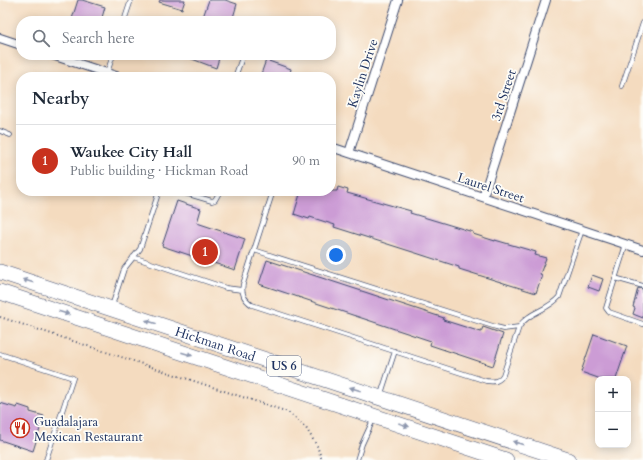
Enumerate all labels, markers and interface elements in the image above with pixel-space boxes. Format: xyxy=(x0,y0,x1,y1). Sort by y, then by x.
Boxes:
search box xyxy=(16,16,336,60)
icon: search xyxy=(30,27,52,49)
text: Search here xyxy=(62,28,135,48)
street label: Kaylin Drive xyxy=(343,36,383,110)
street label: 3rd Street xyxy=(487,67,521,123)
text: Nearby xyxy=(32,87,89,110)
text: Waukee City Hall xyxy=(70,142,192,162)
text: 1 xyxy=(42,152,48,170)
text: 90 m xyxy=(292,152,320,170)
text: Public building · Hickman Road xyxy=(70,162,248,180)
street label: Laurel Street xyxy=(455,169,526,207)
pin: 1 xyxy=(192,237,218,267)
your location xyxy=(326,245,346,265)
one-way arrow xyxy=(22,278,34,284)
one-way arrow xyxy=(58,310,70,316)
one-way arrow xyxy=(145,319,157,325)
street label: Hickman Road xyxy=(173,323,258,366)
one-way arrow xyxy=(182,351,194,357)
road number: US 6 xyxy=(267,356,301,376)
map controls xyxy=(595,376,631,448)
button: + xyxy=(595,376,631,412)
one-way arrow xyxy=(348,386,360,392)
button: − xyxy=(595,412,631,448)
place label: Guadalajara Mexican Restaurant xyxy=(34,413,143,446)
restaurant icon: Guadalajara Mexican Restaurant xyxy=(9,417,31,439)
one-way arrow xyxy=(398,423,410,429)
one-way arrow xyxy=(512,440,524,446)

